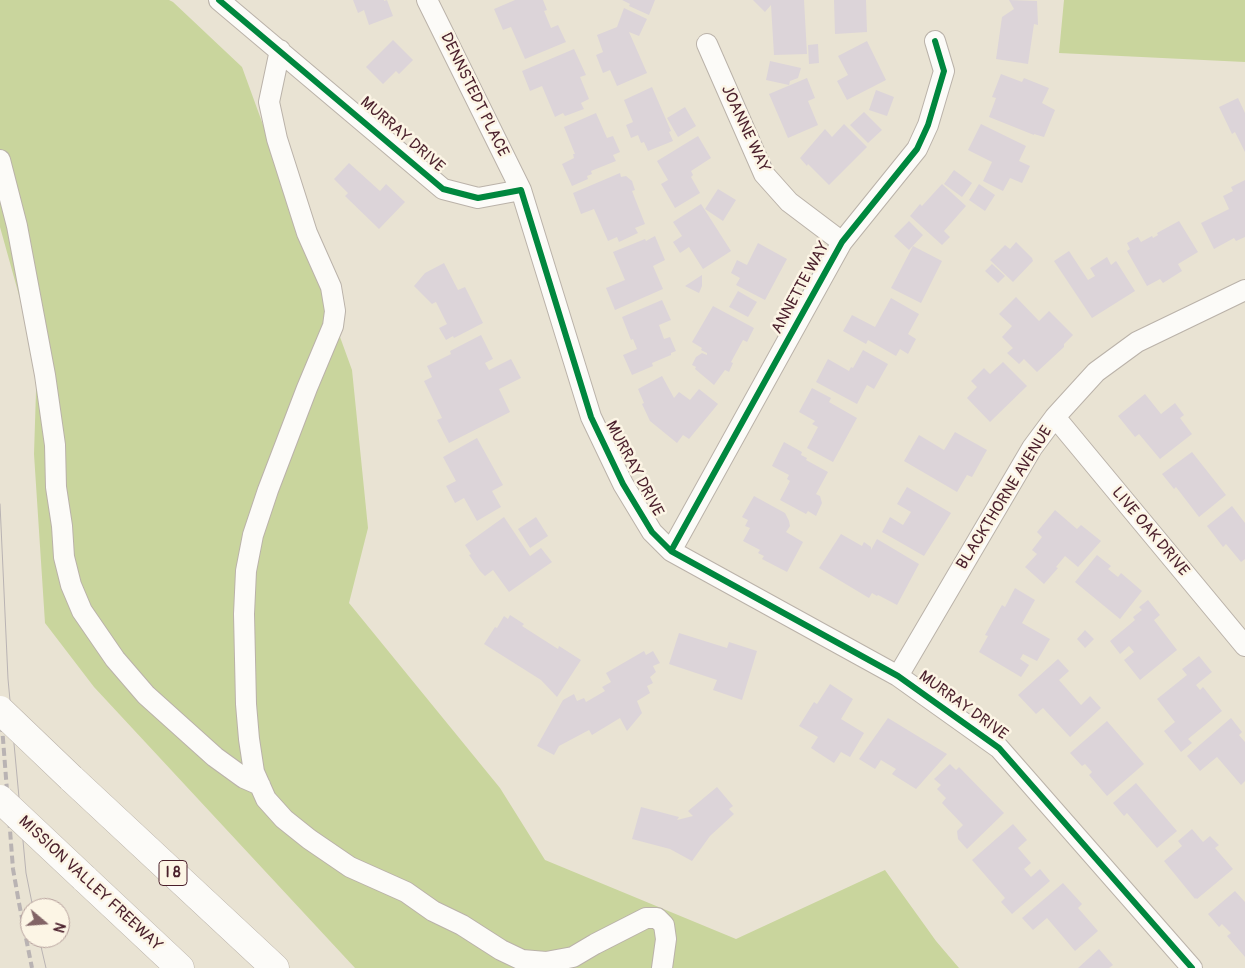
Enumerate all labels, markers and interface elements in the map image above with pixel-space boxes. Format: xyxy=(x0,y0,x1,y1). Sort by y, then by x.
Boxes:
street label: DENNSTEDT PLACE xyxy=(436,30,512,160)
street label: JOANNE WAY xyxy=(716,82,774,176)
street label: MURRAY DRIVE xyxy=(356,93,448,177)
street label: ANNETTE WAY xyxy=(768,239,834,337)
street label: MURRAY DRIVE xyxy=(601,418,667,520)
street label: BLACKTHORNE AVENUE xyxy=(953,423,1057,573)
street label: LIVE OAK DRIVE xyxy=(1107,484,1193,580)
street label: MURRAY DRIVE xyxy=(915,667,1011,745)
street label: MISSION VALLEY FREEWAY xyxy=(14,812,166,956)
road number: I 8 xyxy=(159,860,187,886)
north arrow xyxy=(20,898,70,948)

